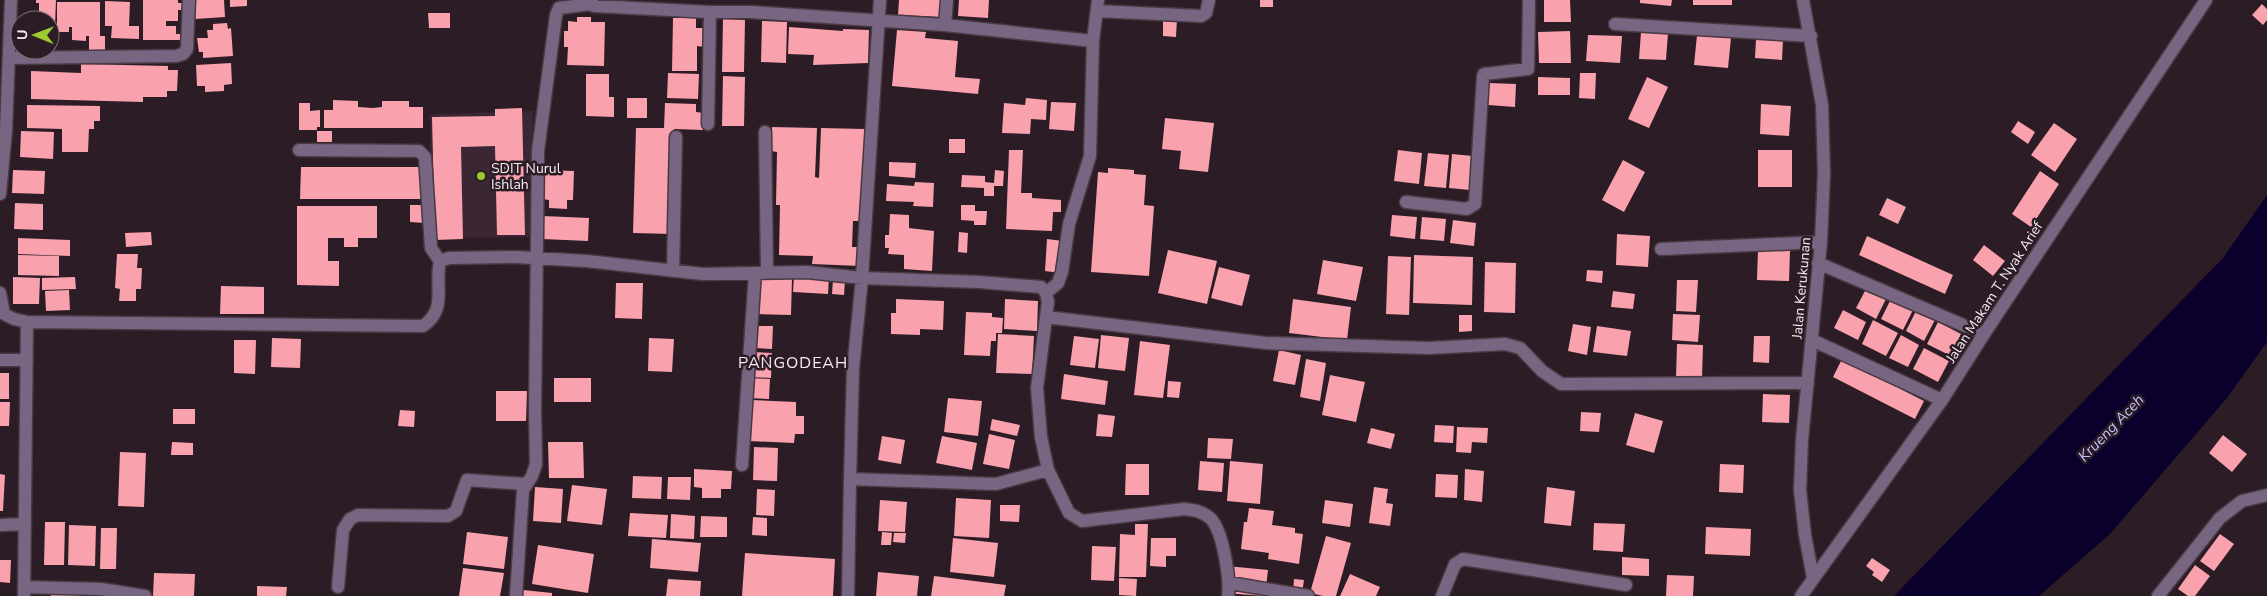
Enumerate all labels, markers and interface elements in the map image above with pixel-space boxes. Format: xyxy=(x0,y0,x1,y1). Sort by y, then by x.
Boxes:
north arrow xyxy=(10,10,60,60)
text: U xyxy=(13,29,32,40)
place label: SDIT Nurul Ishlah xyxy=(491,159,562,194)
marker: SDIT Nurul Ishlah xyxy=(475,170,487,182)
street label: Jalan Makam T. Nyak Arief xyxy=(1941,218,2047,367)
street label: Jalan Kerukunan xyxy=(1787,236,1815,341)
district label: PANGODEAH xyxy=(738,352,848,374)
water label: Krueng Aceh xyxy=(2074,390,2148,466)

